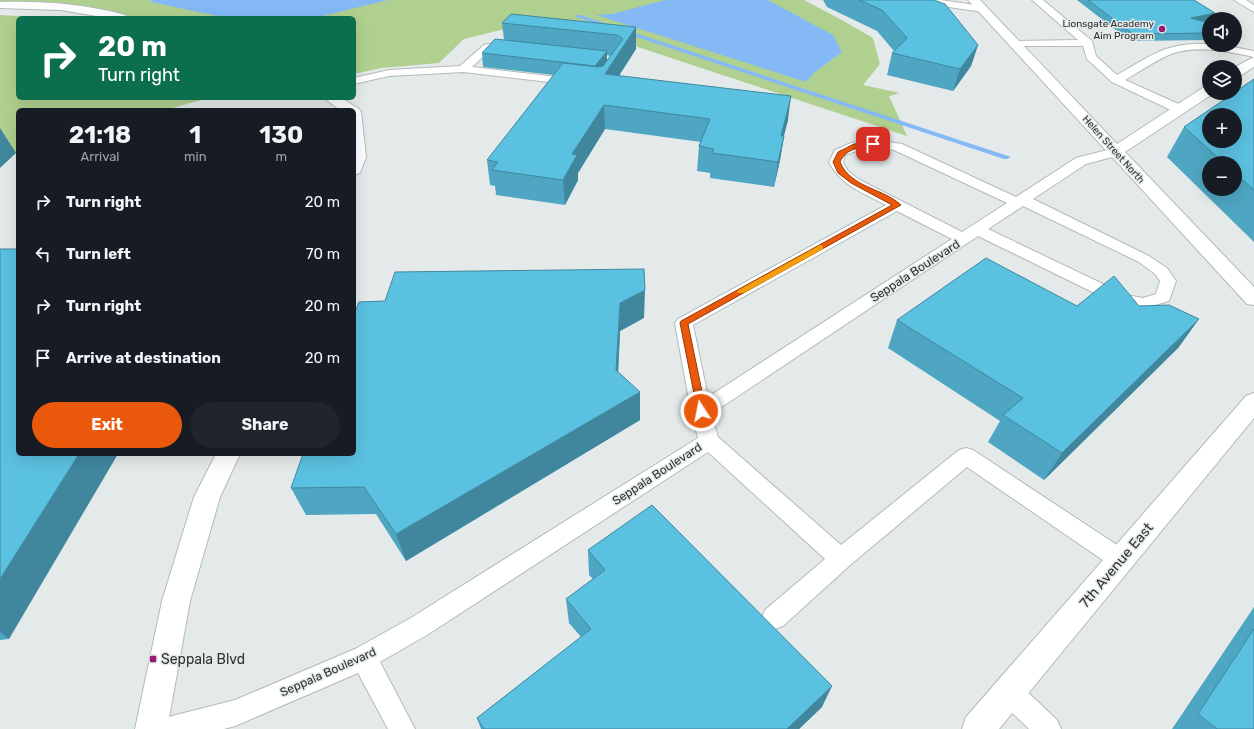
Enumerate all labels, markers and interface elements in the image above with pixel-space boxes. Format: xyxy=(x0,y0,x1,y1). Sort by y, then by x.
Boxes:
map controls xyxy=(1202,12,1242,196)
button: sound xyxy=(1202,12,1242,52)
place label: Lionsgate Academy Aim Program xyxy=(1062,18,1154,42)
marker: Lionsgate Academy Aim Program xyxy=(1157,24,1167,34)
text: 20 m xyxy=(98,30,167,63)
icon: right xyxy=(32,32,84,84)
button: layers xyxy=(1202,60,1242,100)
text: Turn right xyxy=(98,64,180,86)
button: + xyxy=(1202,108,1242,148)
street label: Helen Street North xyxy=(1080,113,1147,186)
text: 21:18 xyxy=(69,121,131,149)
text: 1 xyxy=(189,121,201,149)
text: 130 xyxy=(259,121,303,149)
pin xyxy=(856,127,890,161)
icon: arrive xyxy=(862,133,884,155)
text: Arrival xyxy=(80,149,120,164)
text: min xyxy=(184,149,207,164)
text: m xyxy=(275,149,287,164)
button: − xyxy=(1202,156,1242,196)
icon: right xyxy=(32,191,54,213)
text: Turn right xyxy=(66,193,141,211)
text: 20 m xyxy=(305,193,340,211)
street label: Seppala Boulevard xyxy=(868,237,962,305)
icon: left xyxy=(32,243,54,265)
text: Turn left xyxy=(66,245,131,263)
text: 70 m xyxy=(306,245,340,263)
icon: right xyxy=(32,295,54,317)
text: Turn right xyxy=(66,297,141,315)
text: 20 m xyxy=(305,297,340,315)
icon: arrive xyxy=(32,347,54,369)
text: Arrive at destination xyxy=(66,349,221,367)
text: 20 m xyxy=(305,349,340,367)
position arrow xyxy=(680,390,722,432)
button: Exit xyxy=(32,402,182,448)
button: Share xyxy=(190,402,340,448)
street label: Seppala Boulevard xyxy=(610,440,704,508)
street label: 7th Avenue East xyxy=(1076,519,1157,611)
street label: Seppala Boulevard xyxy=(278,645,378,699)
place label: Seppala Blvd xyxy=(161,651,245,668)
marker: Seppala Blvd xyxy=(148,654,158,664)

